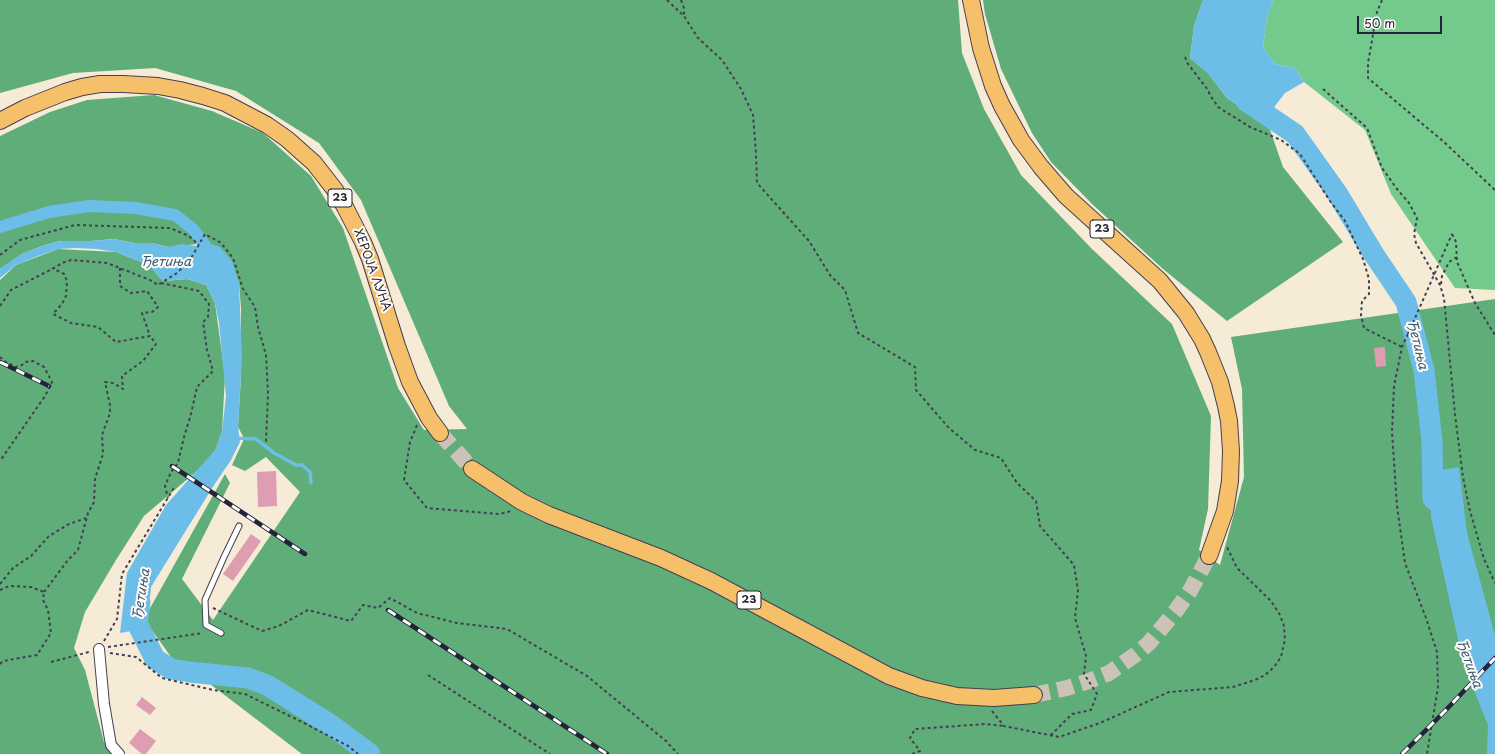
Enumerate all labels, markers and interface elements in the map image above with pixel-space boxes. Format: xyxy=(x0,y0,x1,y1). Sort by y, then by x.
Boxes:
scale bar xyxy=(1359,8,1444,34)
text: 50 m xyxy=(1364,14,1395,32)
road number: 23 xyxy=(328,189,352,207)
road number: 23 xyxy=(1090,220,1114,238)
street label: ХЕРОЈА ЛУНА xyxy=(350,227,394,313)
water label: Ђетиња xyxy=(141,254,191,270)
water label: Ђетиња xyxy=(1403,319,1431,371)
water label: Ђетиња xyxy=(130,568,154,620)
road number: 23 xyxy=(737,591,761,609)
water label: Ђетиња xyxy=(1453,638,1485,690)

